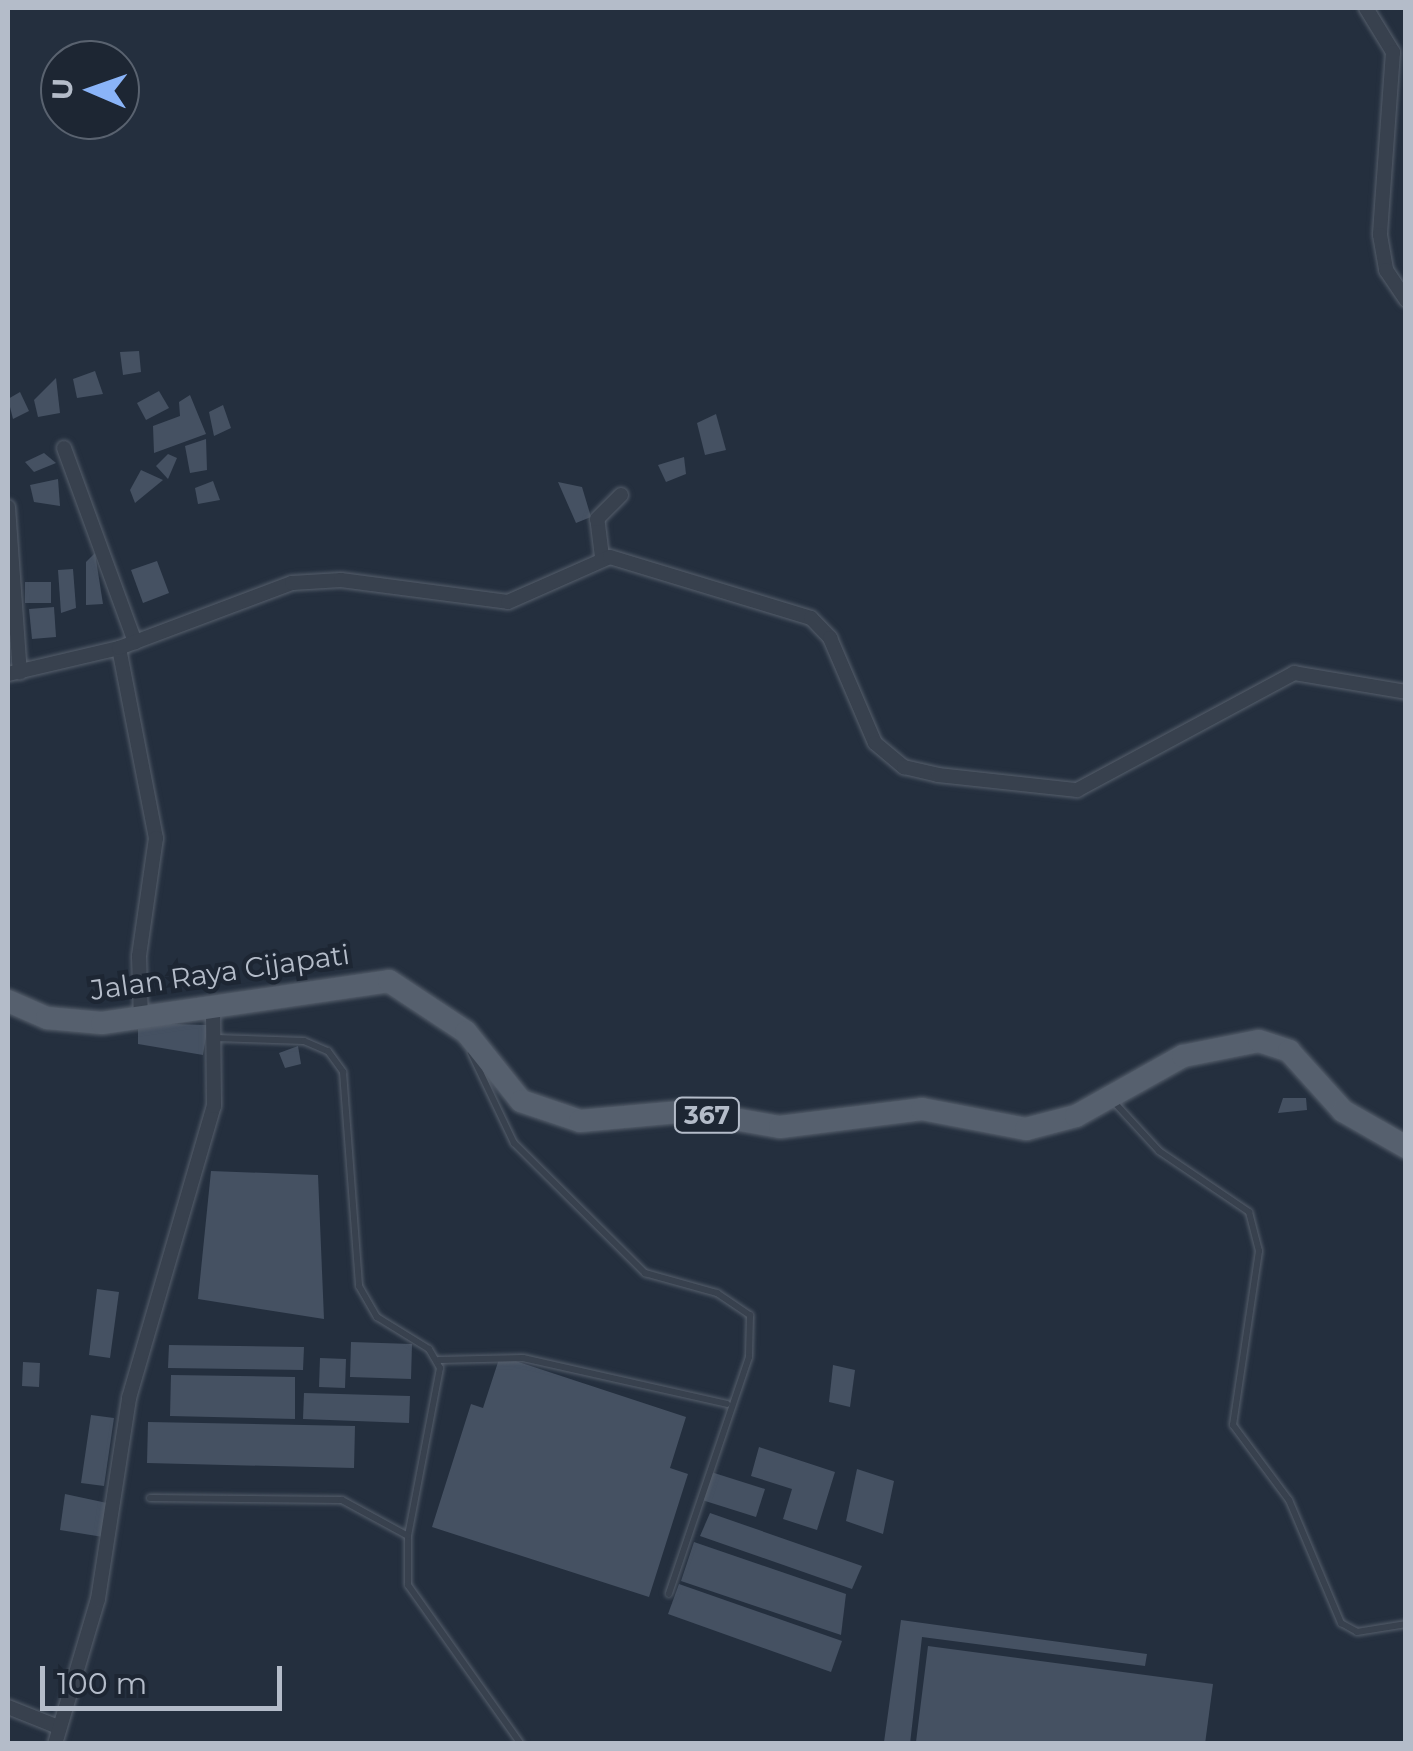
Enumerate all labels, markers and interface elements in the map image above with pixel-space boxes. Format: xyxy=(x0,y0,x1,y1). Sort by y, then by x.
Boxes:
north arrow xyxy=(40,40,140,140)
text: U xyxy=(45,77,79,101)
street label: Jalan Raya Cijapati xyxy=(88,937,352,1007)
road number: 367 xyxy=(672,1095,742,1135)
scale bar xyxy=(45,1646,288,1708)
text: 100 m xyxy=(57,1665,147,1702)

